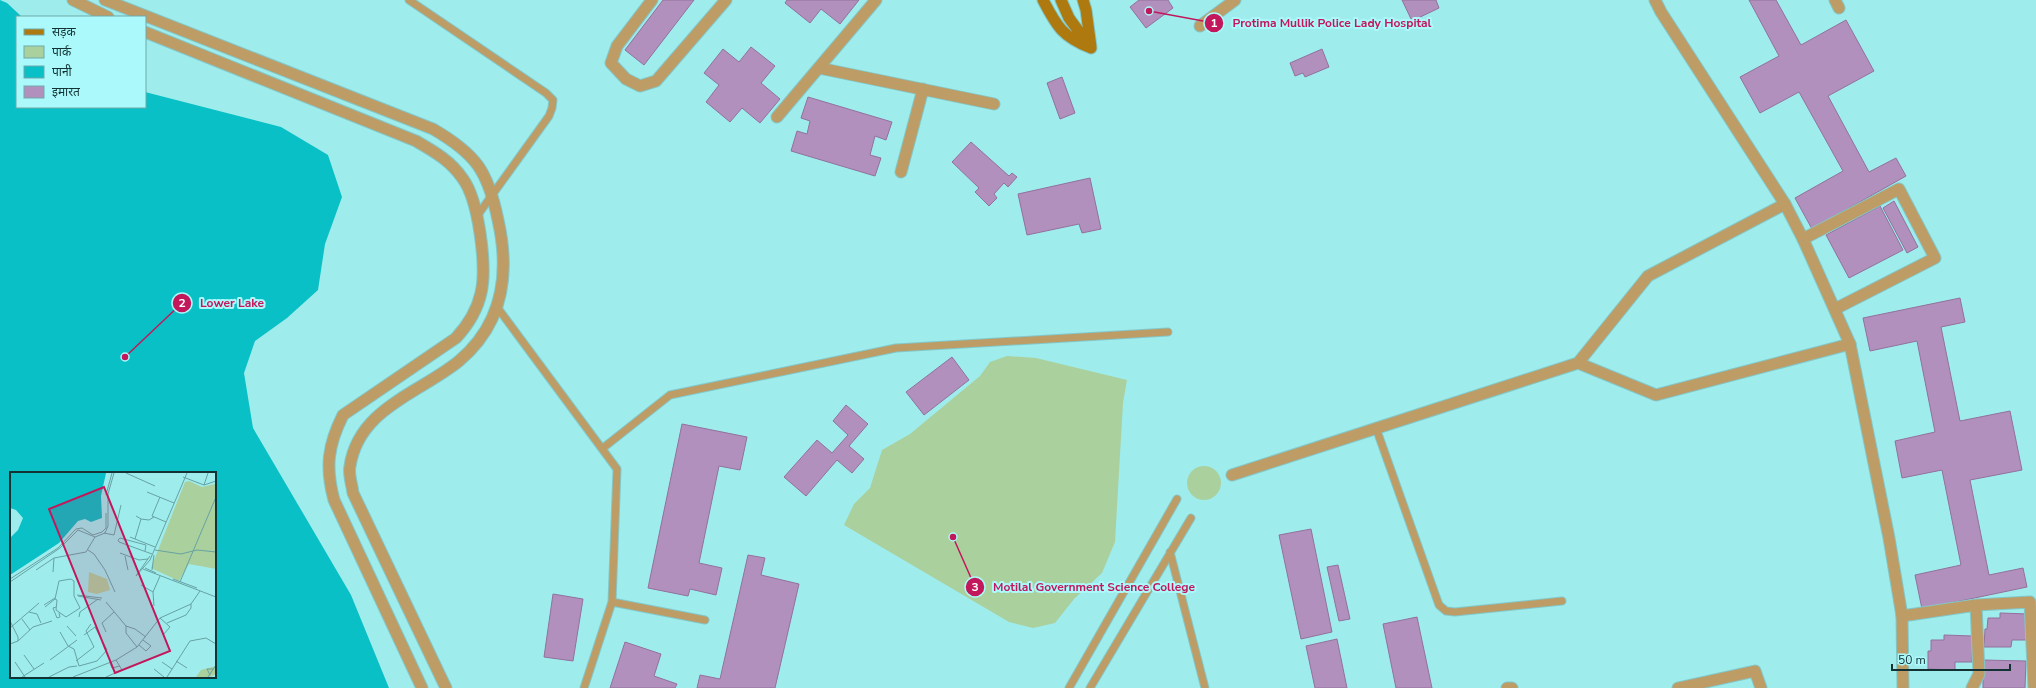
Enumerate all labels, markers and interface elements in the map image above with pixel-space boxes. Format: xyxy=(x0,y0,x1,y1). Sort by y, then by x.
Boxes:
callout: Protima Mullik Police Lady Hospital xyxy=(1204,11,1439,35)
text: 1 xyxy=(1210,15,1218,31)
text: Protima Mullik Police Lady Hospital xyxy=(1233,15,1432,31)
legend xyxy=(16,16,146,108)
text: सड़क xyxy=(52,24,77,40)
text: पार्क xyxy=(52,44,72,60)
text: पानी xyxy=(52,64,73,80)
text: इमारत xyxy=(52,84,81,100)
callout: Lower Lake xyxy=(172,291,272,315)
text: 2 xyxy=(178,295,186,311)
text: Lower Lake xyxy=(200,295,265,311)
inset map xyxy=(10,472,216,678)
callout: Motilal Government Science College xyxy=(965,575,1203,599)
text: 3 xyxy=(971,579,979,595)
text: Motilal Government Science College xyxy=(993,579,1195,595)
scale bar xyxy=(1892,646,2010,672)
text: 50 m xyxy=(1898,652,1926,668)

